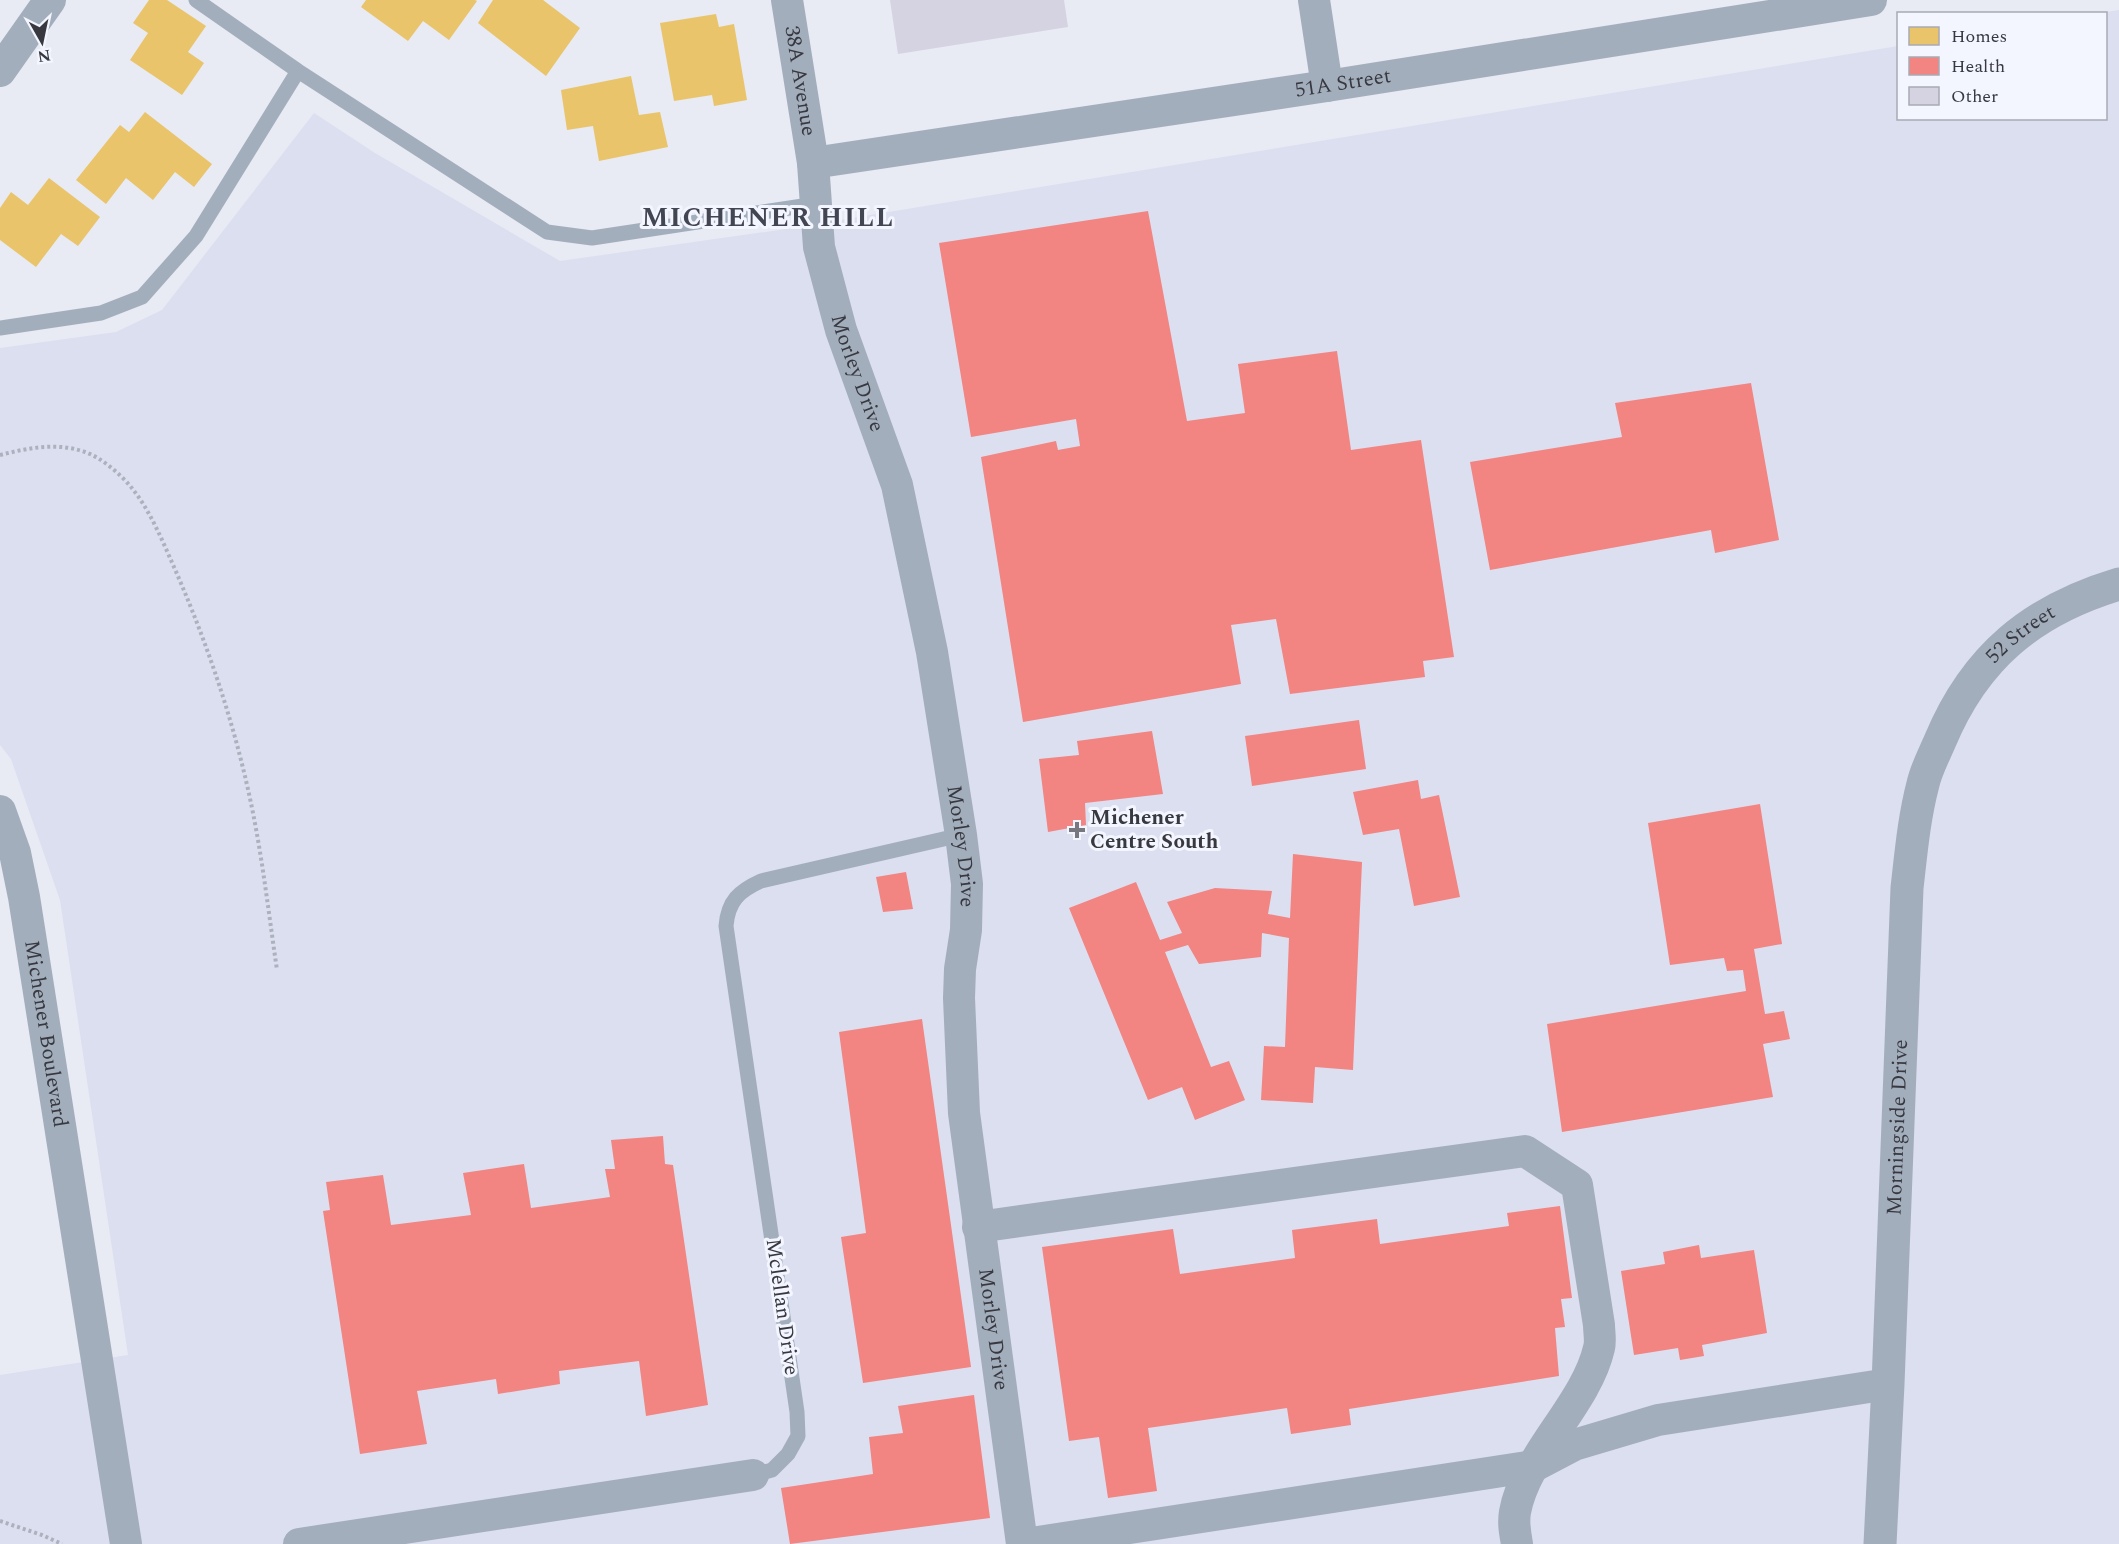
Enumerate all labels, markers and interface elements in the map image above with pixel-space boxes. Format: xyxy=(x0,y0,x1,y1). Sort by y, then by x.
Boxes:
north arrow xyxy=(12,12,72,72)
legend xyxy=(1897,12,2107,120)
street label: 38A Avenue xyxy=(775,23,824,138)
text: Homes xyxy=(1951,23,2007,50)
text: N xyxy=(36,43,53,69)
text: Health xyxy=(1951,53,2005,80)
street label: 51A Street xyxy=(1293,60,1394,107)
text: Other xyxy=(1951,83,1998,110)
district label: MICHENER HILL xyxy=(641,197,895,239)
street label: Morley Drive xyxy=(822,311,893,436)
street label: 52 Street xyxy=(1978,597,2061,671)
street label: Morley Drive xyxy=(937,783,983,908)
place label: Michener Centre South xyxy=(1090,802,1218,858)
marker: Michener Centre South xyxy=(1068,821,1086,839)
street label: Michener Boulevard xyxy=(15,938,76,1130)
street label: Morningside Drive xyxy=(1878,1039,1917,1216)
street label: Mclellan Drive xyxy=(757,1236,807,1378)
street label: Morley Drive xyxy=(969,1266,1017,1392)

